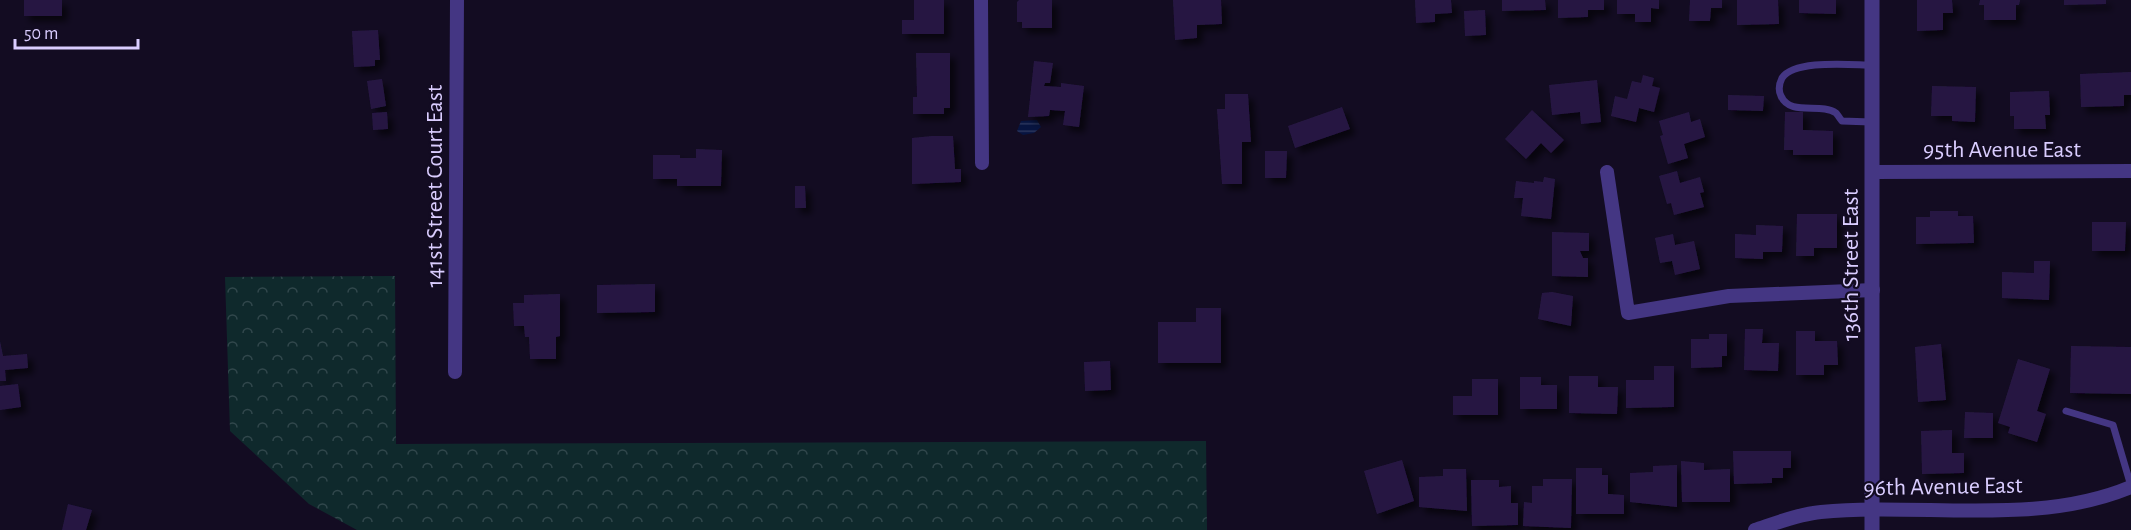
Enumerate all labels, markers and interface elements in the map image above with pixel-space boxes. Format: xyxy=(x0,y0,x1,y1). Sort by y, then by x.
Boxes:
scale bar xyxy=(15,12,138,50)
text: 50 m xyxy=(24,25,58,43)
street label: 141st Street Court East xyxy=(423,84,447,287)
street label: 95th Avenue East xyxy=(1923,138,2081,162)
street label: 136th Street East xyxy=(1839,188,1863,341)
street label: 96th Avenue East xyxy=(1863,474,2023,500)

